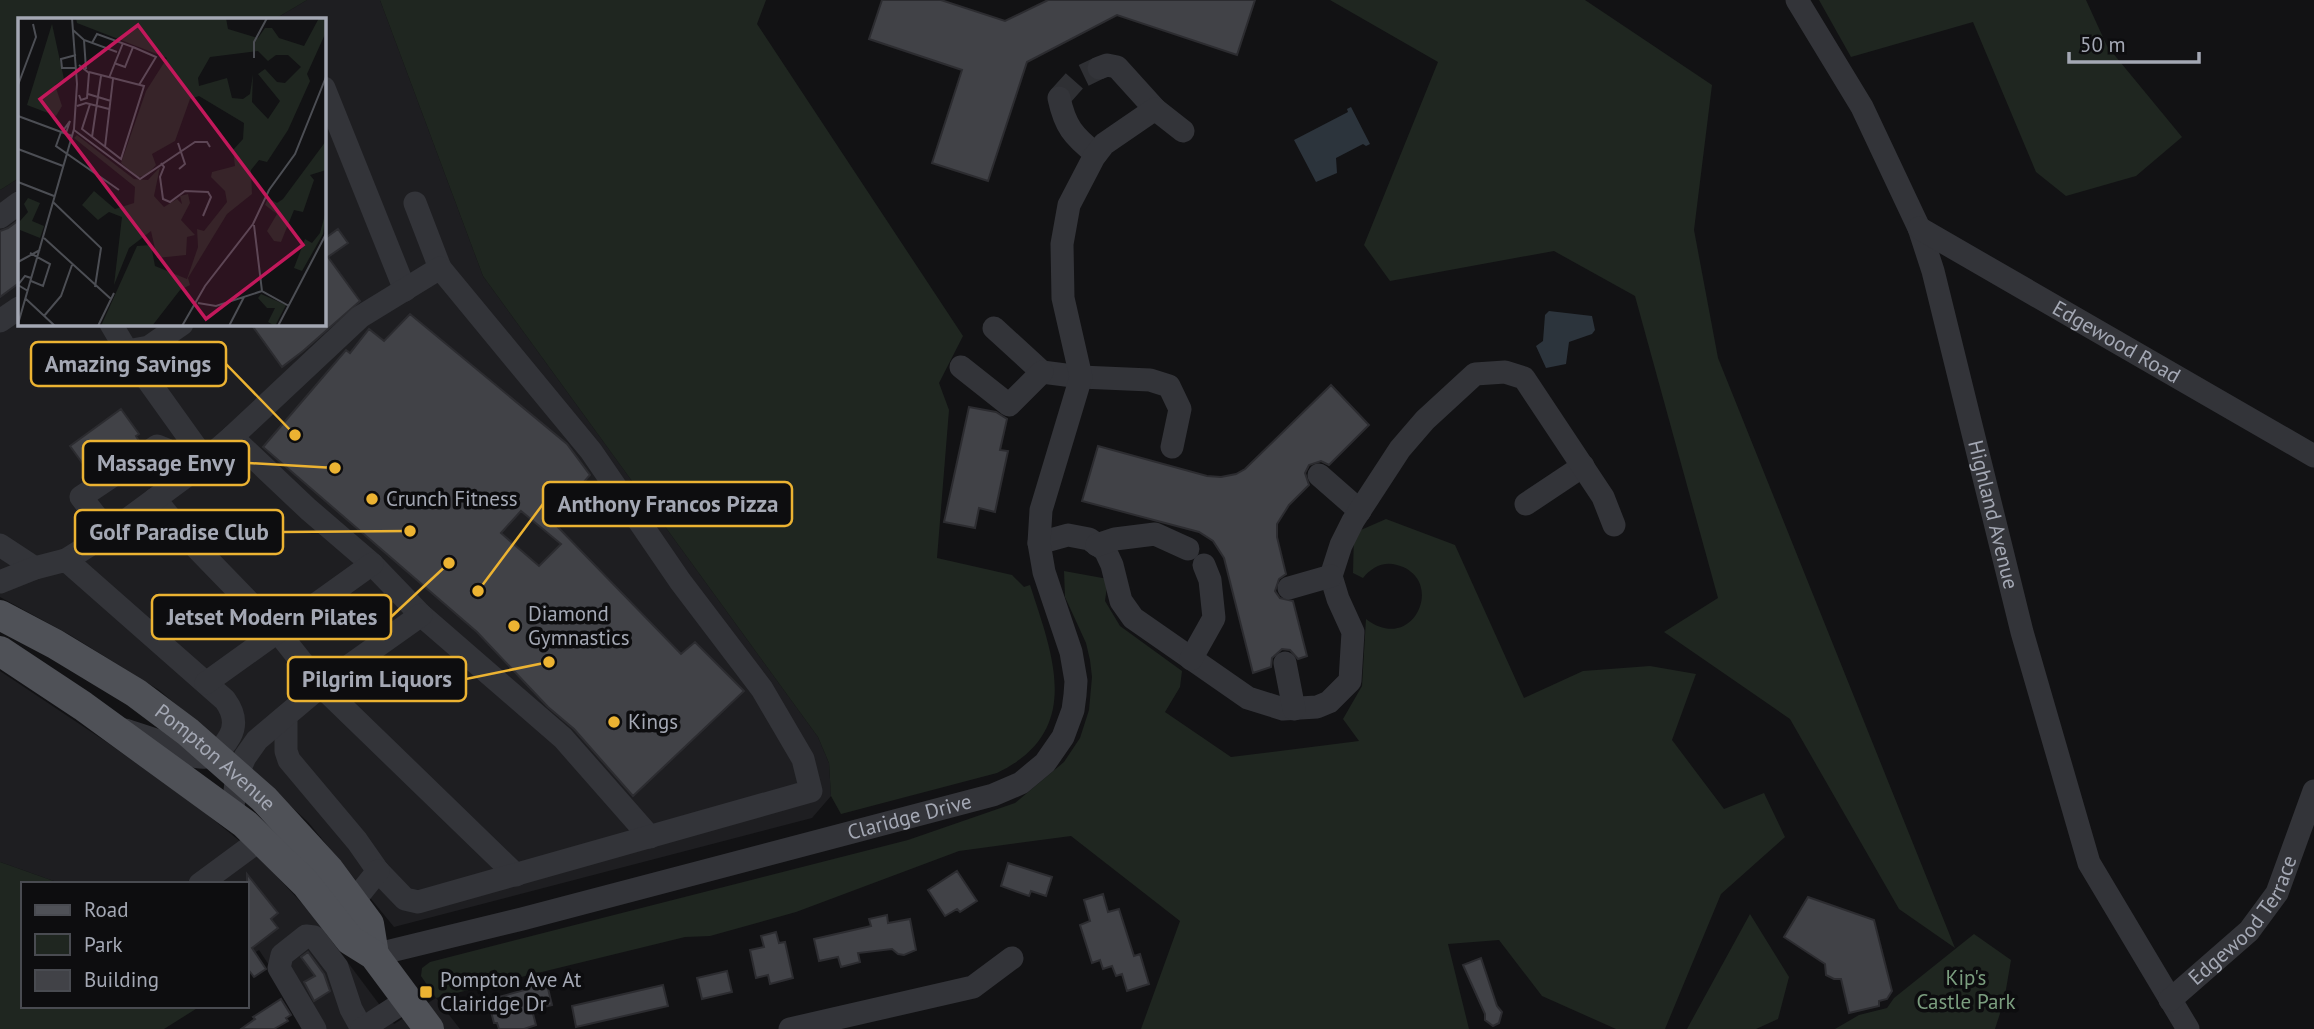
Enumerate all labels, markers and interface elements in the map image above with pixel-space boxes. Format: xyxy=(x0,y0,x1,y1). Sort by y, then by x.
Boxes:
inset map xyxy=(18,18,326,326)
scale bar xyxy=(2069,21,2198,65)
text: 50 m xyxy=(2080,31,2126,58)
street label: Edgewood Road xyxy=(2048,294,2186,389)
callout: Amazing Savings xyxy=(31,342,226,386)
text: Amazing Savings xyxy=(45,349,212,378)
street label: Highland Avenue xyxy=(1962,437,2025,592)
callout: Massage Envy xyxy=(83,441,249,485)
text: Massage Envy xyxy=(97,448,236,477)
callout: Anthony Francos Pizza xyxy=(543,482,792,526)
place label: Crunch Fitness xyxy=(386,485,518,512)
text: Anthony Francos Pizza xyxy=(558,489,778,518)
marker: Crunch Fitness xyxy=(364,491,380,507)
callout: Golf Paradise Club xyxy=(75,510,283,554)
text: Golf Paradise Club xyxy=(89,517,269,546)
callout: Jetset Modern Pilates xyxy=(152,595,391,639)
place label: Diamond Gymnastics xyxy=(528,600,630,651)
text: Jetset Modern Pilates xyxy=(166,602,378,631)
marker: Diamond Gymnastics xyxy=(506,618,522,634)
callout: Pilgrim Liquors xyxy=(288,657,466,701)
text: Pilgrim Liquors xyxy=(302,664,452,693)
street label: Pompton Avenue xyxy=(150,698,282,816)
place label: Kings xyxy=(628,708,678,735)
marker: Kings xyxy=(606,714,622,730)
street label: Claridge Drive xyxy=(844,787,974,846)
street label: Edgewood Terrace xyxy=(2183,851,2303,991)
legend xyxy=(21,882,248,1008)
text: Road xyxy=(84,896,128,923)
text: Park xyxy=(84,931,123,958)
park label: Kip's Castle Park xyxy=(1916,964,2016,1015)
text: Building xyxy=(84,966,159,993)
place label: Pompton Ave At Clairidge Dr xyxy=(440,966,581,1017)
marker: Pompton Ave At Clairidge Dr xyxy=(418,984,434,1000)

